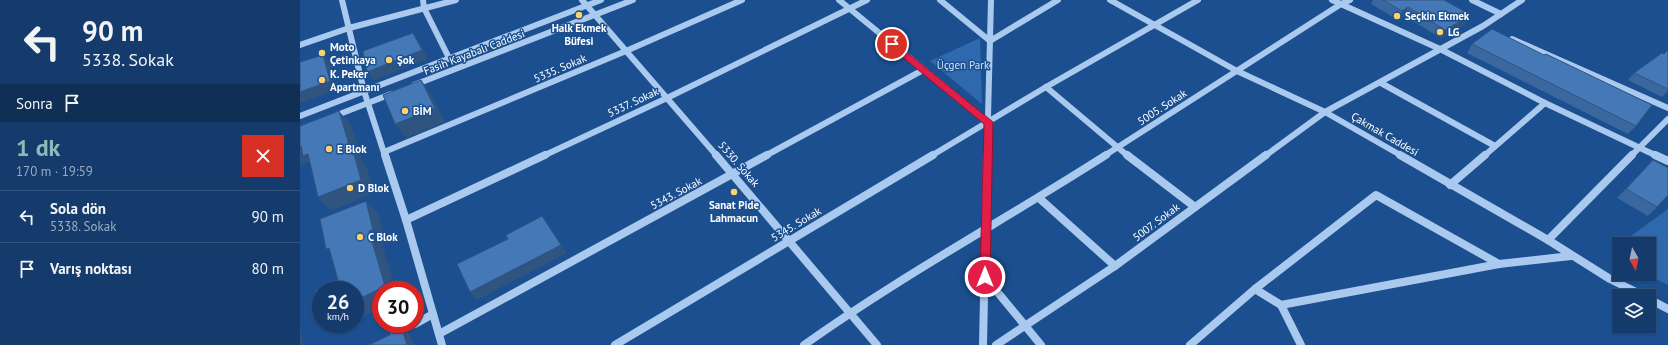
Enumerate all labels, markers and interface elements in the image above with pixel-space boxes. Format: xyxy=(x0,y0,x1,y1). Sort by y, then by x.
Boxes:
place label: Seçkin Ekmek xyxy=(1405,9,1470,23)
marker: Halk Ekmek Büfesi xyxy=(574,10,584,20)
marker: Seçkin Ekmek xyxy=(1392,11,1402,21)
text: 90 m xyxy=(82,12,143,49)
icon: left xyxy=(16,16,68,68)
place label: Halk Ekmek Büfesi xyxy=(552,21,607,48)
place label: LG xyxy=(1448,25,1460,39)
street label: Fasih Kayabalı Caddesi xyxy=(421,26,527,78)
pin xyxy=(875,27,909,61)
marker: LG xyxy=(1435,27,1445,37)
icon: arrive xyxy=(881,33,903,55)
place label: Moto Çetinkaya xyxy=(330,40,376,67)
text: 5338. Sokak xyxy=(82,48,174,71)
marker: Moto Çetinkaya xyxy=(317,48,327,58)
street label: 5335. Sokak xyxy=(531,50,589,85)
place label: Şok xyxy=(397,53,415,67)
marker: Şok xyxy=(384,55,394,65)
park label: Üçgen Park xyxy=(937,58,990,72)
place label: K. Peker Apartmanı xyxy=(330,67,379,94)
marker: K. Peker Apartmanı xyxy=(317,75,327,85)
street label: 5337. Sokak xyxy=(605,84,662,120)
street label: 5005. Sokak xyxy=(1135,85,1190,128)
icon: arrive xyxy=(61,92,83,114)
text: Sonra xyxy=(16,94,53,113)
place label: BİM xyxy=(413,104,432,118)
marker: BİM xyxy=(400,106,410,116)
street label: Çakmak Caddesi xyxy=(1349,109,1421,159)
text: 1 dk xyxy=(16,132,60,163)
button: close xyxy=(242,135,284,177)
street label: 5330. Sokak xyxy=(715,138,763,190)
place label: E Blok xyxy=(337,142,367,156)
marker: E Blok xyxy=(324,144,334,154)
text: 170 m · 19:59 xyxy=(16,163,93,180)
street label: 5343. Sokak xyxy=(648,173,705,212)
place label: D Blok xyxy=(358,181,389,195)
marker: D Blok xyxy=(345,183,355,193)
marker: Sanat Pide Lahmacun xyxy=(729,187,739,197)
place label: Sanat Pide Lahmacun xyxy=(709,198,759,225)
text: Sola dön xyxy=(50,199,106,218)
street label: 5007. Sokak xyxy=(1130,199,1183,244)
street label: 5345. Sokak xyxy=(768,203,824,244)
icon: left xyxy=(16,206,38,228)
text: 90 m xyxy=(251,207,284,226)
text: 5338. Sokak xyxy=(50,218,116,235)
place label: C Blok xyxy=(368,230,398,244)
marker: C Blok xyxy=(355,232,365,242)
north arrow xyxy=(1612,237,1656,281)
map controls xyxy=(1612,237,1656,333)
position arrow xyxy=(964,256,1006,298)
icon: arrive xyxy=(16,258,38,280)
text: Varış noktası xyxy=(50,259,132,278)
text: 80 m xyxy=(251,259,284,278)
speed limit sign: 30 xyxy=(372,281,424,333)
text: 26 xyxy=(327,289,349,315)
button: layers xyxy=(1612,289,1656,333)
text: km/h xyxy=(327,310,349,323)

